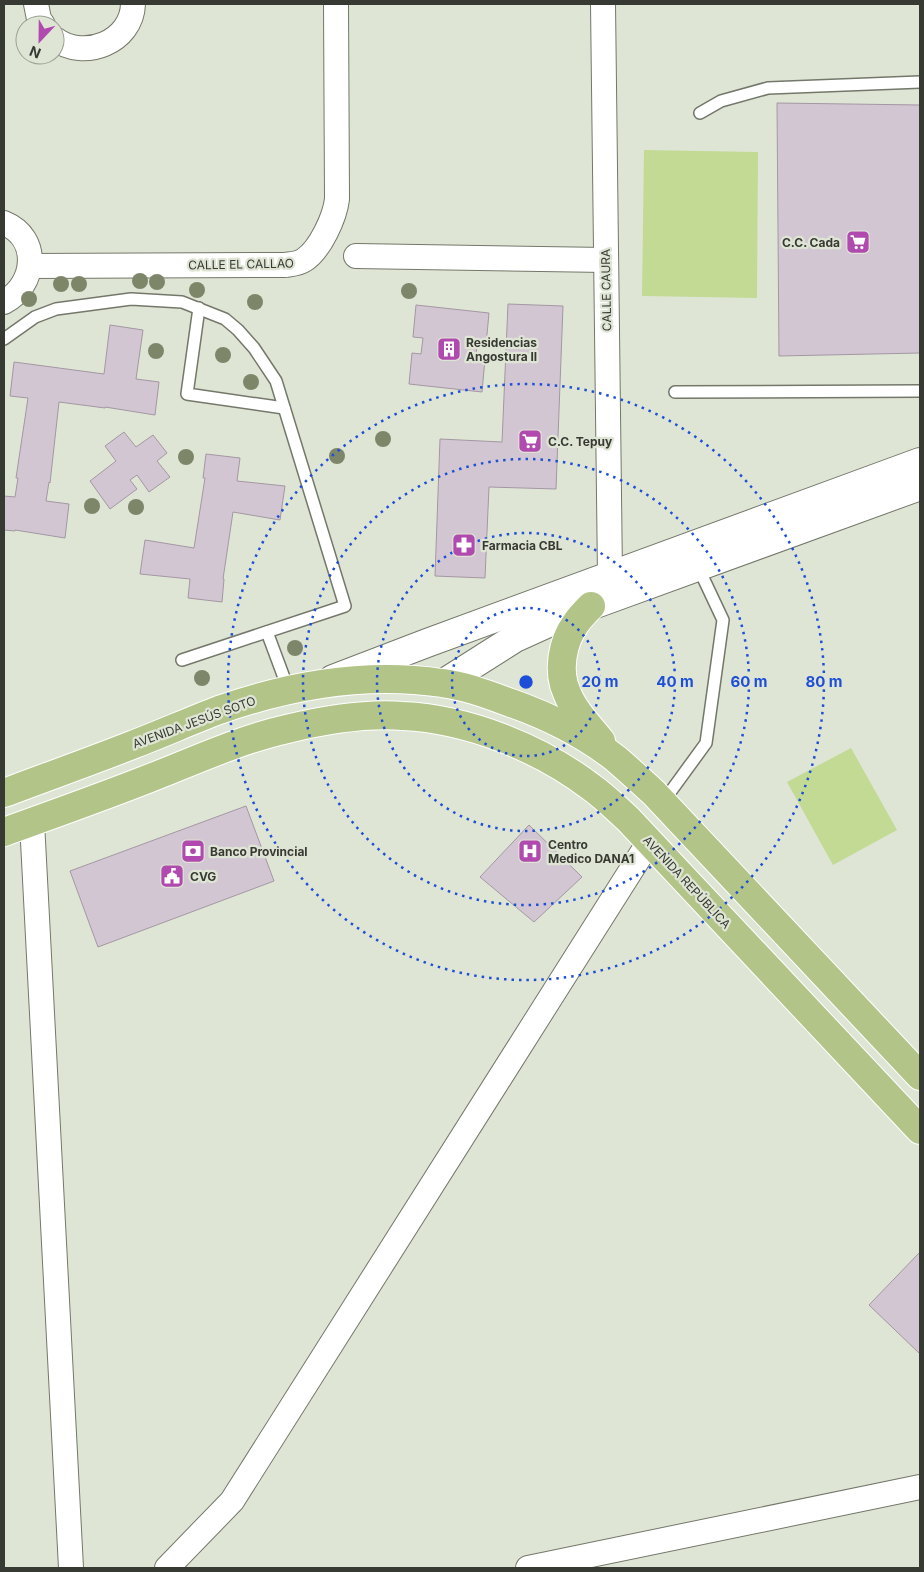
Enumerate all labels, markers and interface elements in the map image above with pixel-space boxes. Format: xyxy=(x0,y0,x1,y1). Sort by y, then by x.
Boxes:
north arrow xyxy=(15,15,65,65)
text: N xyxy=(27,43,43,62)
supermarket icon: C.C. Cada xyxy=(845,229,871,255)
place label: C.C. Cada xyxy=(782,235,840,250)
street label: CALLE CAURA xyxy=(598,249,614,331)
street label: CALLE EL CALLAO xyxy=(188,256,294,272)
place label: Residencias Angostura II xyxy=(466,335,537,364)
building icon: Residencias Angostura II xyxy=(436,336,462,362)
supermarket icon: C.C. Tepuy xyxy=(517,428,543,454)
place label: C.C. Tepuy xyxy=(548,434,613,449)
pharmacy icon: Farmacia CBL xyxy=(451,532,477,558)
place label: Farmacia CBL xyxy=(482,538,563,553)
text: 20 m xyxy=(582,672,618,691)
text: 40 m xyxy=(656,672,694,691)
text: 60 m xyxy=(730,672,768,691)
text: 80 m xyxy=(805,672,843,691)
centre of rings xyxy=(517,673,535,691)
street label: AVENIDA JESÚS SOTO xyxy=(130,693,258,751)
street label: AVENIDA REPÚBLICA xyxy=(640,833,734,931)
place label: Centro Medico DANA1 xyxy=(548,837,634,866)
bank icon: Banco Provincial xyxy=(180,838,206,864)
hospital icon: Centro Medico DANA1 xyxy=(517,838,543,864)
place label: Banco Provincial xyxy=(210,844,308,859)
public building icon: CVG xyxy=(159,863,185,889)
place label: CVG xyxy=(190,869,216,884)

